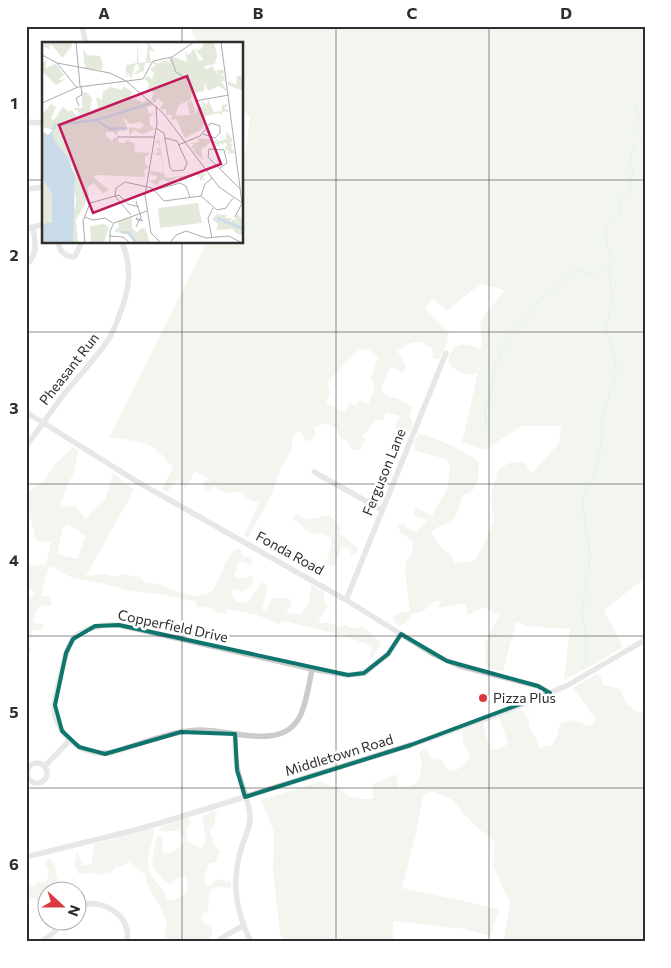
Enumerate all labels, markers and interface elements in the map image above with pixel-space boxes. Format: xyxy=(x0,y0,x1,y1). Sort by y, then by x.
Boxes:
text: A xyxy=(98,3,110,22)
text: B xyxy=(253,3,264,22)
text: C xyxy=(407,3,418,22)
text: D xyxy=(560,3,572,22)
inset map xyxy=(42,42,244,244)
text: 1 xyxy=(10,93,18,112)
text: 2 xyxy=(9,245,19,264)
street label: Pheasant Run xyxy=(35,329,102,408)
text: 3 xyxy=(9,398,19,417)
street label: Ferguson Lane xyxy=(358,426,409,518)
street label: Fonda Road xyxy=(253,527,327,578)
text: 4 xyxy=(9,550,19,569)
street label: Copperfield Drive xyxy=(116,606,230,645)
place label: Pizza Plus xyxy=(493,689,556,706)
marker: Pizza Plus xyxy=(477,692,489,704)
text: 5 xyxy=(9,702,19,721)
street label: Middletown Road xyxy=(283,730,395,779)
text: 6 xyxy=(9,854,19,873)
north arrow xyxy=(38,880,88,930)
text: N xyxy=(65,903,84,919)

